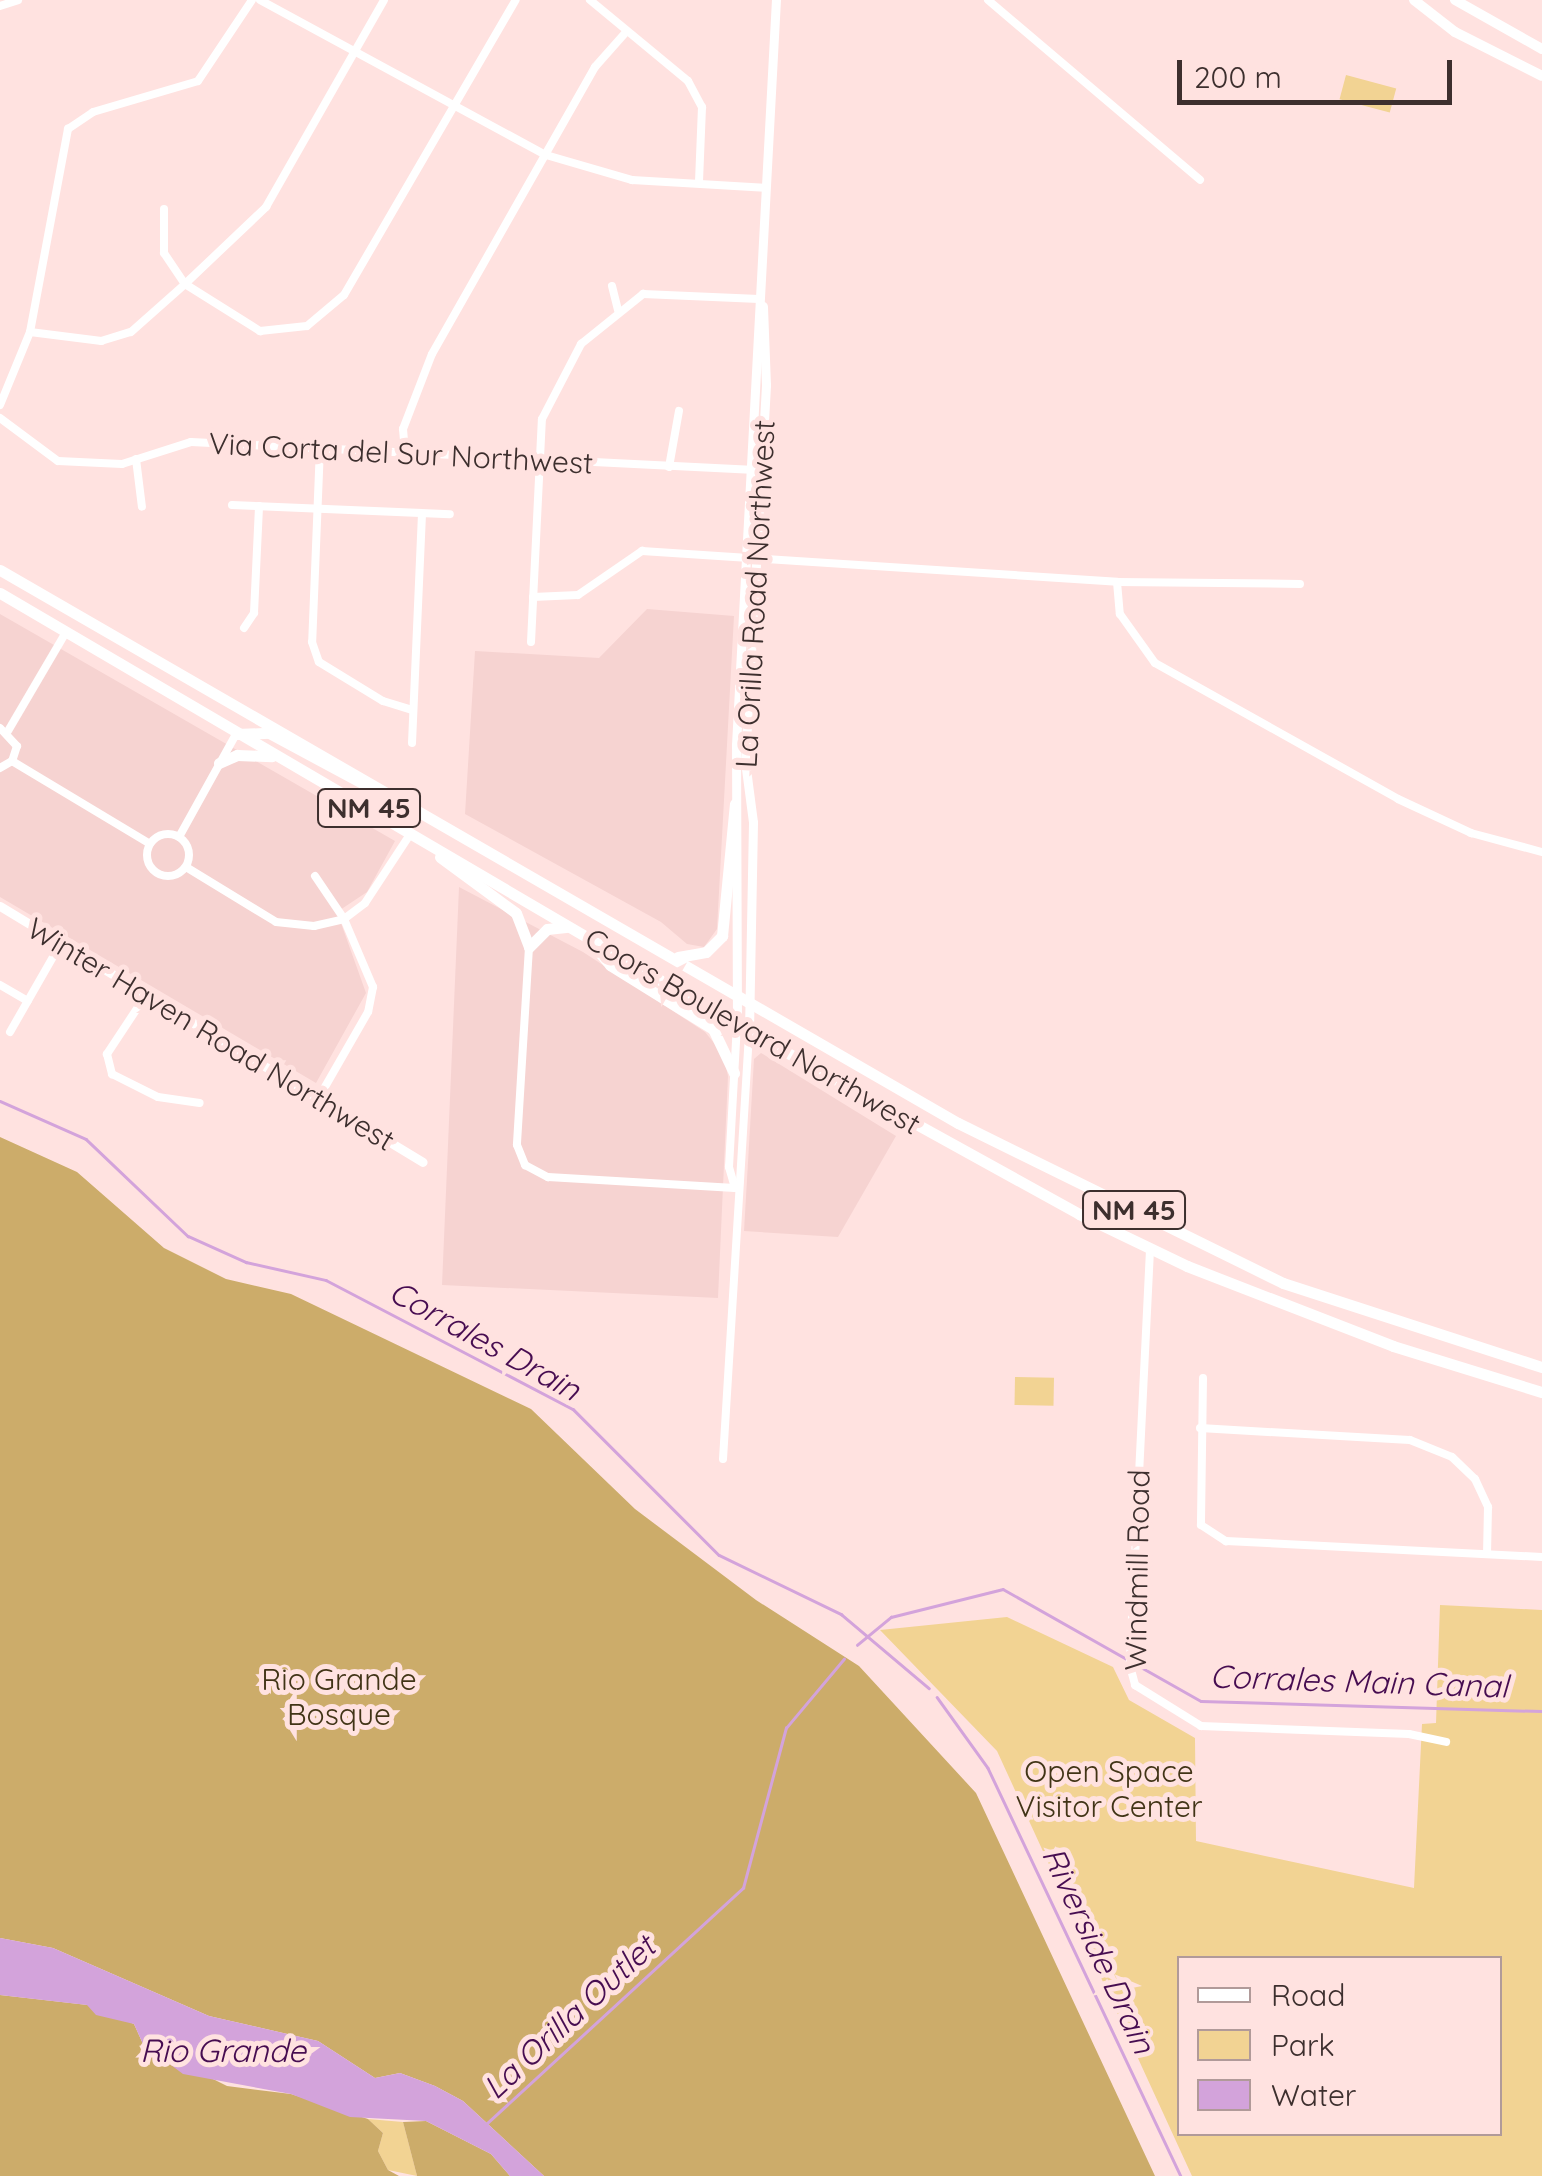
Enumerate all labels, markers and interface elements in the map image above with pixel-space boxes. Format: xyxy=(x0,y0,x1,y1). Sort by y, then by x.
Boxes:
scale bar xyxy=(1182,40,1457,102)
text: 200 m xyxy=(1194,58,1282,96)
street label: La Orilla Road Northwest xyxy=(728,419,782,769)
street label: Via Corta del Sur Northwest xyxy=(208,425,594,481)
road number: NM 45 xyxy=(316,785,422,831)
street label: Winter Haven Road Northwest xyxy=(21,910,401,1158)
street label: Coors Boulevard Northwest xyxy=(579,920,927,1142)
road number: NM 45 xyxy=(1082,1187,1186,1233)
water label: Corrales Drain xyxy=(383,1272,587,1408)
street label: Windmill Road xyxy=(1117,1469,1157,1671)
water label: Corrales Main Canal xyxy=(1209,1657,1509,1705)
park label: Rio Grande Bosque xyxy=(261,1661,417,1732)
park label: Open Space Visitor Center xyxy=(1015,1753,1203,1824)
water label: Riverside Drain xyxy=(1034,1841,1164,2059)
water label: La Orilla Outlet xyxy=(475,1928,663,2106)
legend xyxy=(1177,1956,1502,2136)
text: Road xyxy=(1271,1976,1345,2014)
text: Park xyxy=(1271,2026,1335,2064)
water label: Rio Grande xyxy=(140,2031,306,2069)
text: Water xyxy=(1271,2076,1356,2114)

